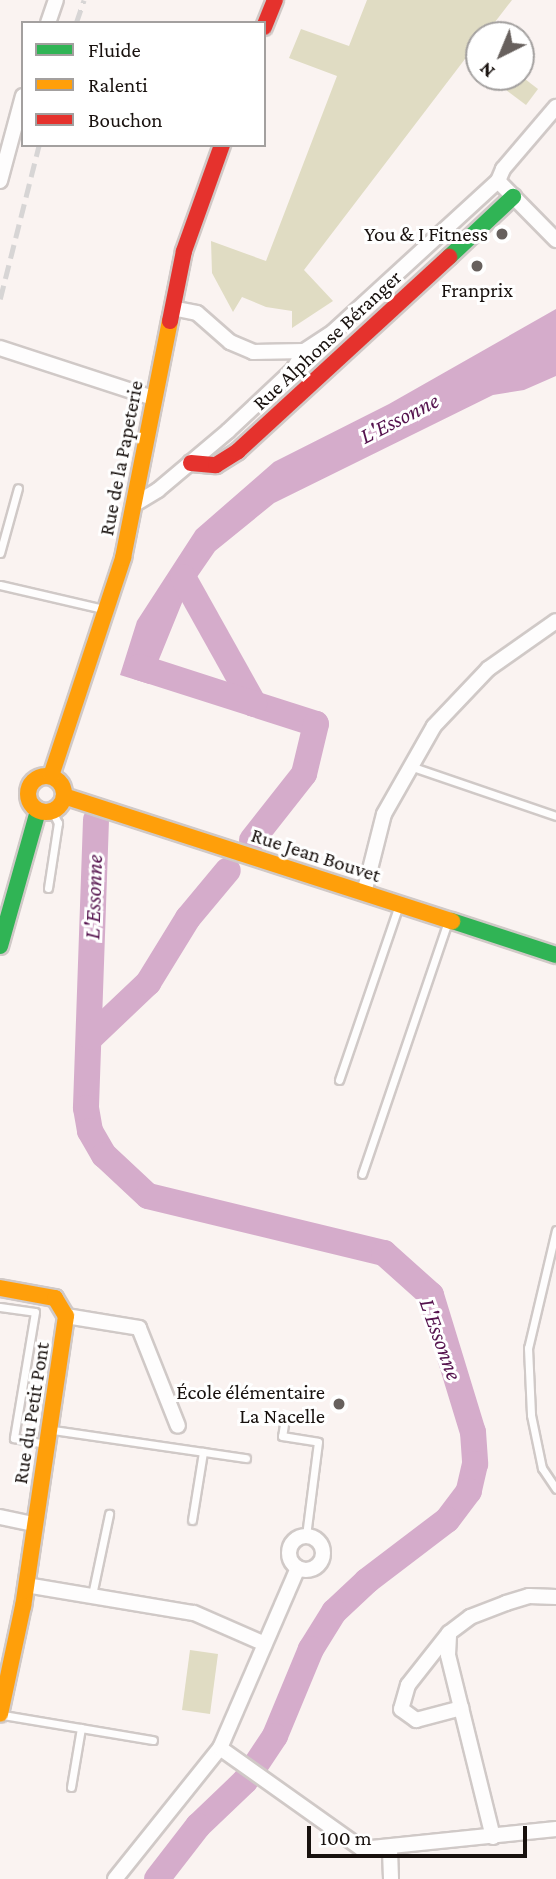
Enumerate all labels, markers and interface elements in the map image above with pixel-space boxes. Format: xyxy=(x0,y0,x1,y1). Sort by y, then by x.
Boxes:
legend xyxy=(21,21,266,147)
north arrow xyxy=(465,21,535,91)
text: Fluide xyxy=(88,38,141,62)
text: N xyxy=(475,58,499,82)
text: Ralenti xyxy=(88,73,148,97)
text: Bouchon xyxy=(88,108,163,132)
place label: You & I Fitness xyxy=(364,221,488,247)
marker: You & I Fitness xyxy=(494,226,510,242)
marker: Franprix xyxy=(469,258,485,274)
street label: Rue Alphonse Béranger xyxy=(247,265,407,415)
place label: Franprix xyxy=(441,277,513,303)
street label: Rue de la Papeterie xyxy=(94,378,148,538)
water label: L'Essonne xyxy=(355,386,443,450)
street label: Rue Jean Bouvet xyxy=(248,822,384,888)
water label: L'Essonne xyxy=(78,854,108,940)
water label: L'Essonne xyxy=(413,1294,469,1384)
street label: Rue du Petit Pont xyxy=(7,1340,55,1486)
place label: École élémentaire La Nacelle xyxy=(176,1379,325,1429)
marker: École élémentaire La Nacelle xyxy=(331,1396,347,1412)
scale bar xyxy=(311,1812,532,1856)
text: 100 m xyxy=(320,1826,372,1850)

